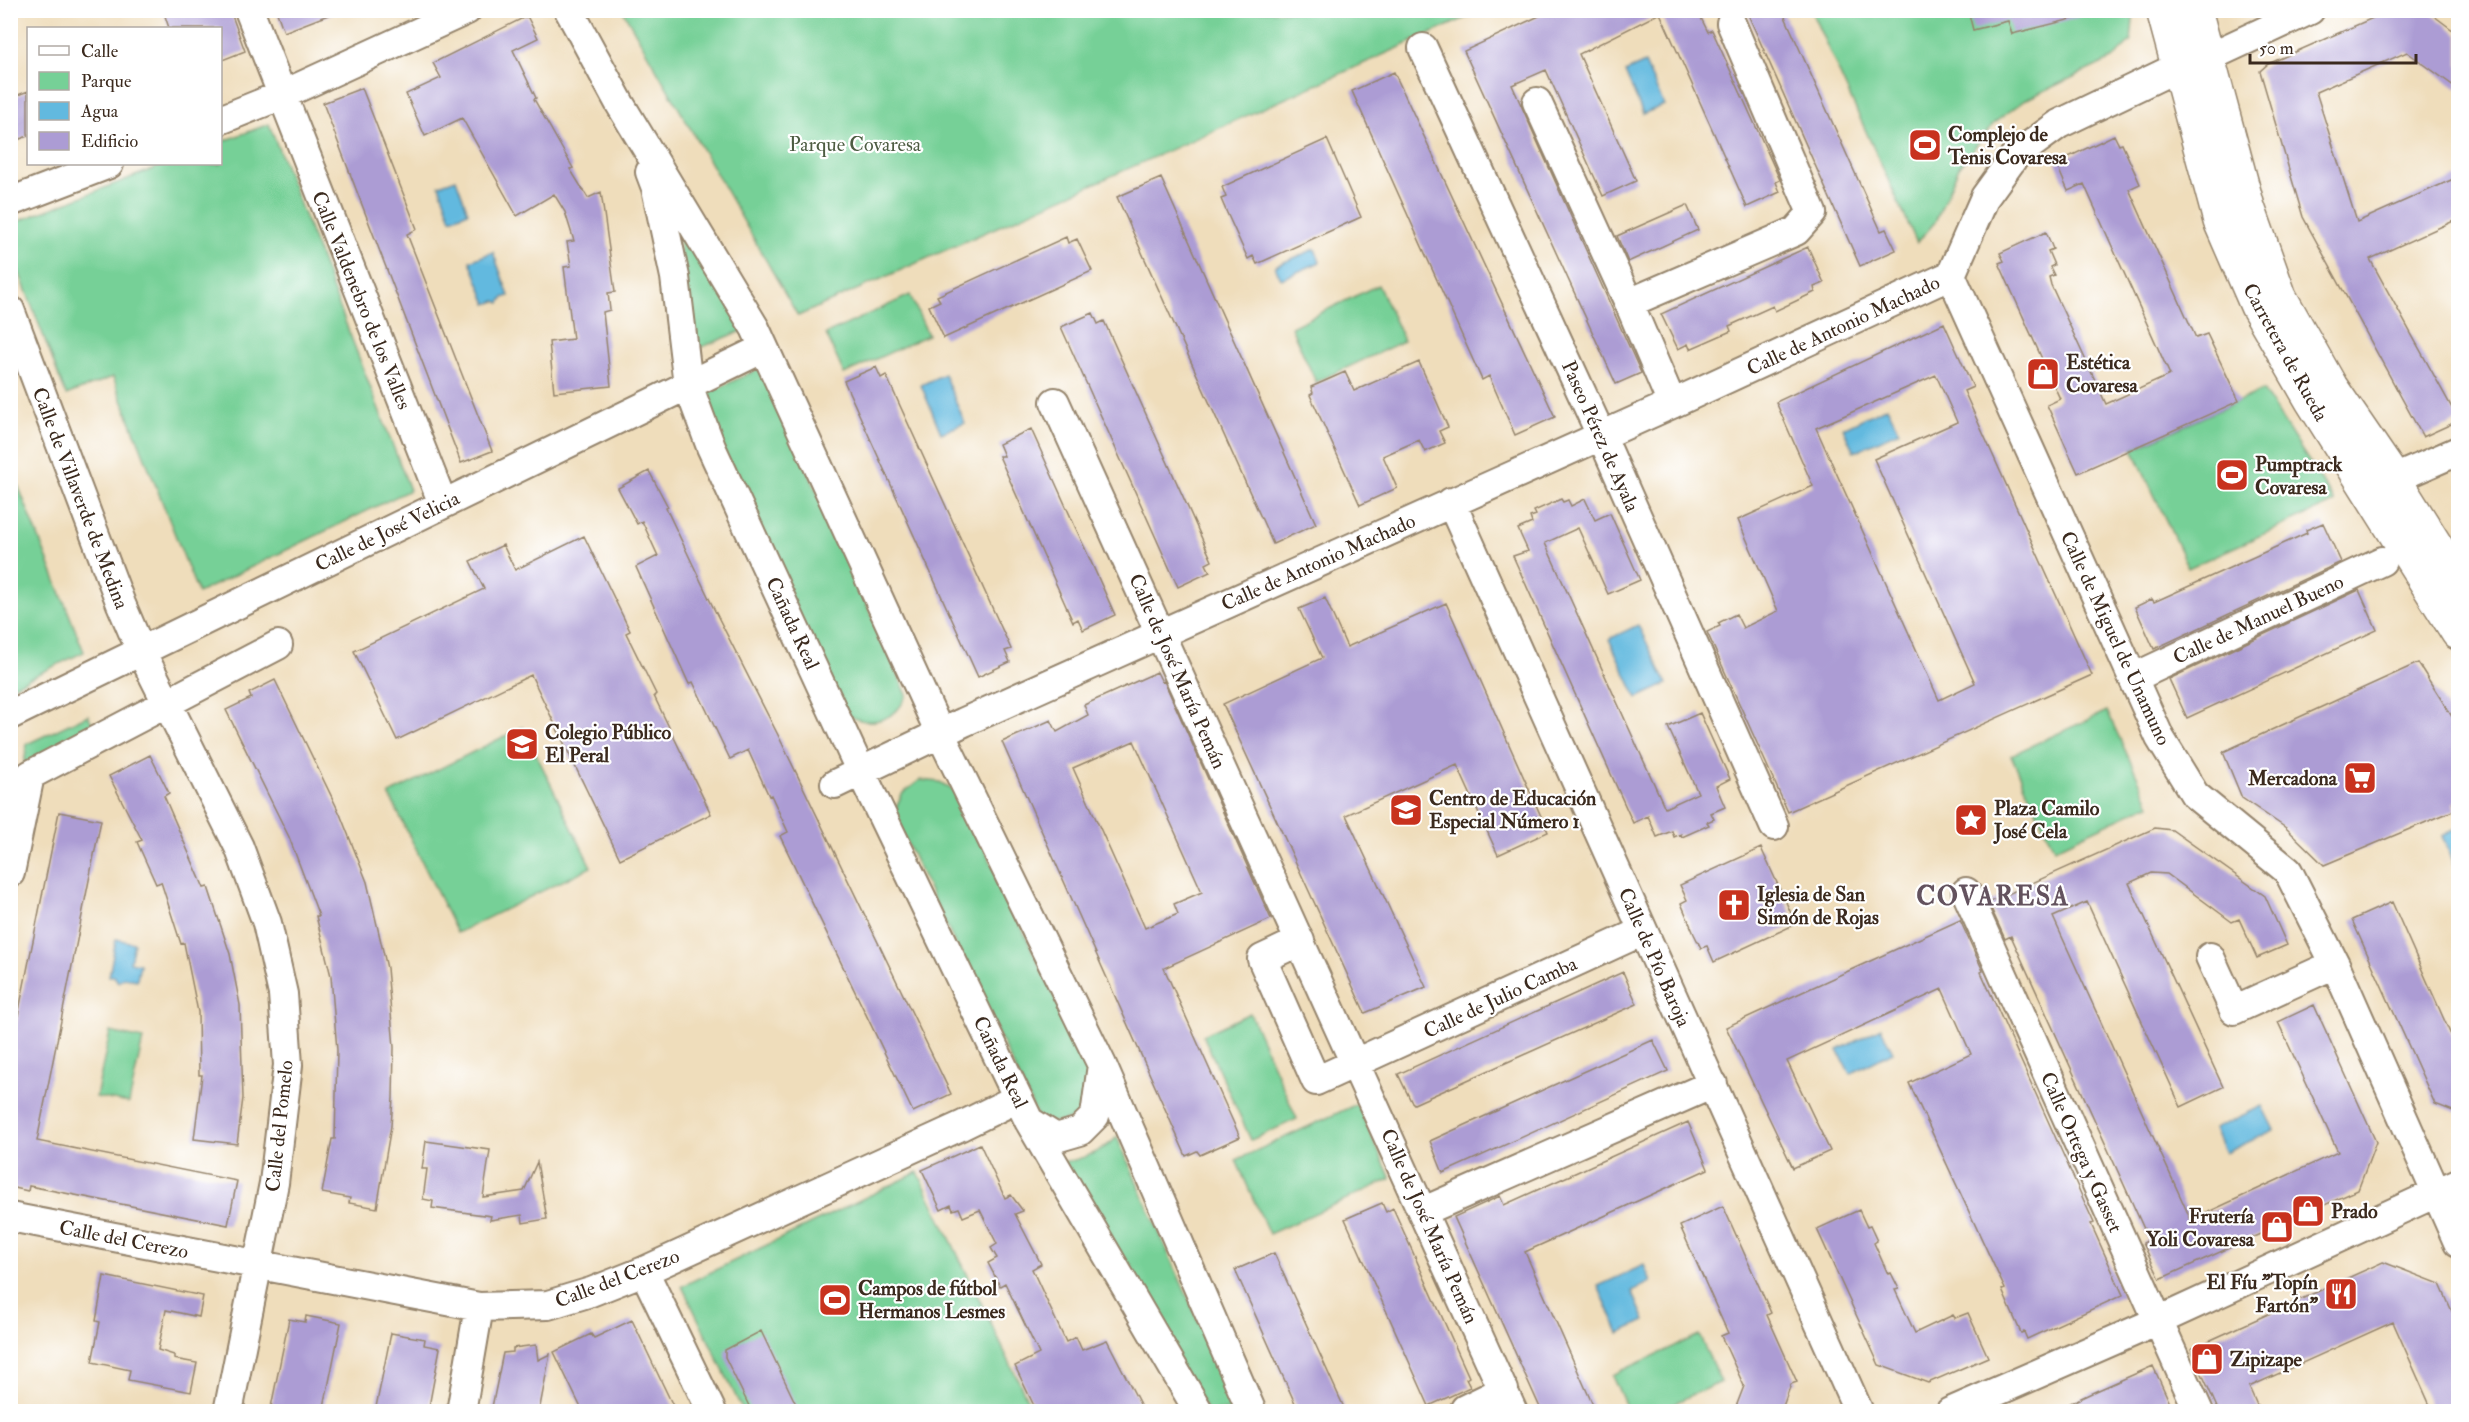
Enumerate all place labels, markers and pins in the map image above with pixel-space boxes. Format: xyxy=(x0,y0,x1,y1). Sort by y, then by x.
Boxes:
place label: Complejo de Tenis Covaresa xyxy=(1947,122,2068,170)
sports icon: Complejo de Tenis Covaresa xyxy=(1907,127,1943,163)
place label: Estética Covaresa xyxy=(2066,350,2138,398)
shop icon: Estética Covaresa xyxy=(2025,356,2061,392)
place label: Pumptrack Covaresa xyxy=(2255,452,2343,500)
sports icon: Pumptrack Covaresa xyxy=(2214,457,2250,493)
place label: Colegio Público El Peral xyxy=(545,720,672,768)
school or university icon: Colegio Público El Peral xyxy=(504,726,540,762)
supermarket icon: Mercadona xyxy=(2342,760,2378,796)
place label: Mercadona xyxy=(2247,766,2338,791)
place label: Centro de Educación Especial Número 1 xyxy=(1429,786,1597,835)
school or university icon: Centro de Educación Especial Número 1 xyxy=(1388,792,1424,828)
place label: Plaza Camilo José Cela xyxy=(1993,796,2100,844)
place icon: Plaza Camilo José Cela xyxy=(1953,802,1989,838)
place label: Iglesia de San Simón de Rojas xyxy=(1757,882,1879,930)
church icon: Iglesia de San Simón de Rojas xyxy=(1716,887,1752,923)
shop icon: Prado xyxy=(2290,1193,2326,1229)
place label: Prado xyxy=(2331,1199,2378,1224)
place label: Frutería Yoli Covaresa xyxy=(2145,1204,2255,1252)
shop icon: Frutería Yoli Covaresa xyxy=(2259,1209,2295,1245)
place label: El Fíu "Topín Fartón" xyxy=(2206,1270,2319,1318)
place label: Campos de fútbol Hermanos Lesmes xyxy=(858,1276,1005,1324)
restaurant icon: El Fíu "Topín Fartón" xyxy=(2323,1276,2359,1312)
sports icon: Campos de fútbol Hermanos Lesmes xyxy=(817,1282,853,1318)
shop icon: Zipizape xyxy=(2189,1341,2225,1377)
place label: Zipizape xyxy=(2230,1347,2303,1373)

